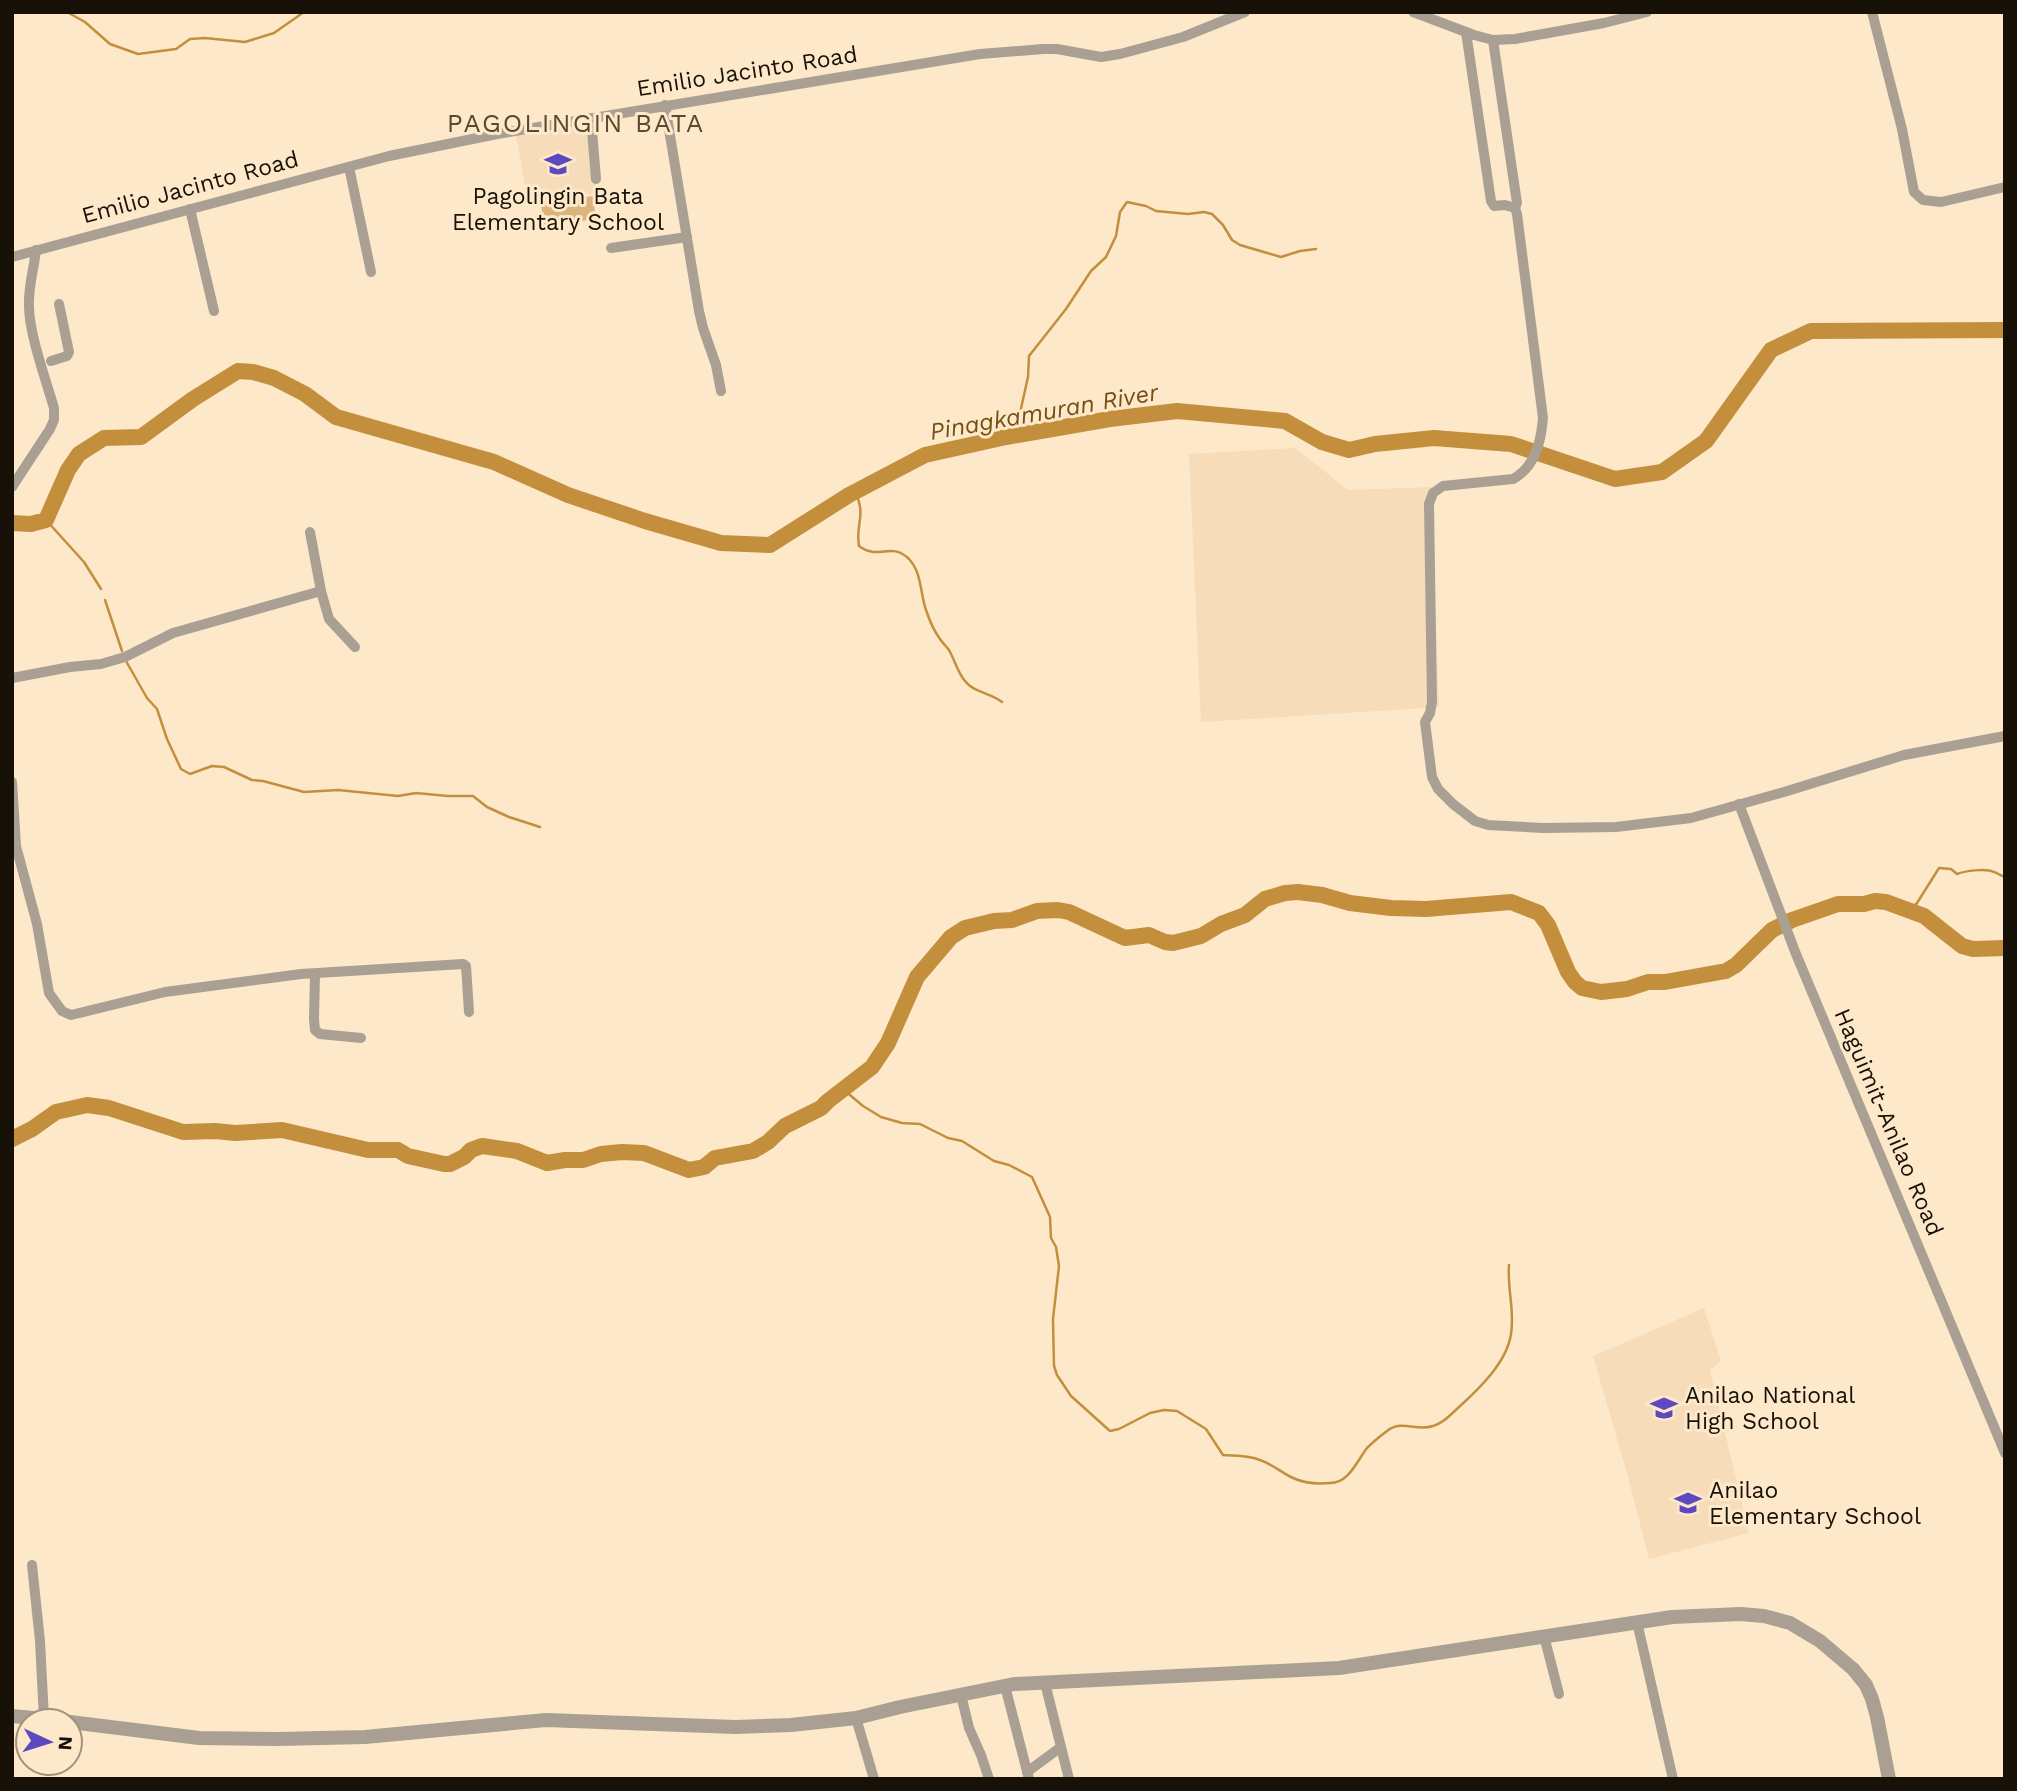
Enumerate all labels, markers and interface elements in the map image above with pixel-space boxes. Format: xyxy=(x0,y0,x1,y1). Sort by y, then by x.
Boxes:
street label: Emilio Jacinto Road xyxy=(635,41,859,102)
district label: PAGOLINGIN BATA xyxy=(447,108,705,138)
street label: Emilio Jacinto Road xyxy=(79,146,301,229)
school or university icon: Pagolingin Bata Elementary School xyxy=(543,149,573,179)
place label: Pagolingin Bata Elementary School xyxy=(452,183,664,236)
water label: Pinagkamuran River xyxy=(928,378,1162,446)
street label: Haguimit-Anilao Road xyxy=(1828,1004,1949,1240)
place label: Anilao National High School xyxy=(1685,1382,1855,1435)
school or university icon: Anilao National High School xyxy=(1649,1393,1679,1423)
place label: Anilao Elementary School xyxy=(1709,1477,1921,1530)
school or university icon: Anilao Elementary School xyxy=(1673,1488,1703,1518)
north arrow xyxy=(14,1707,84,1777)
text: N xyxy=(53,1735,77,1751)

